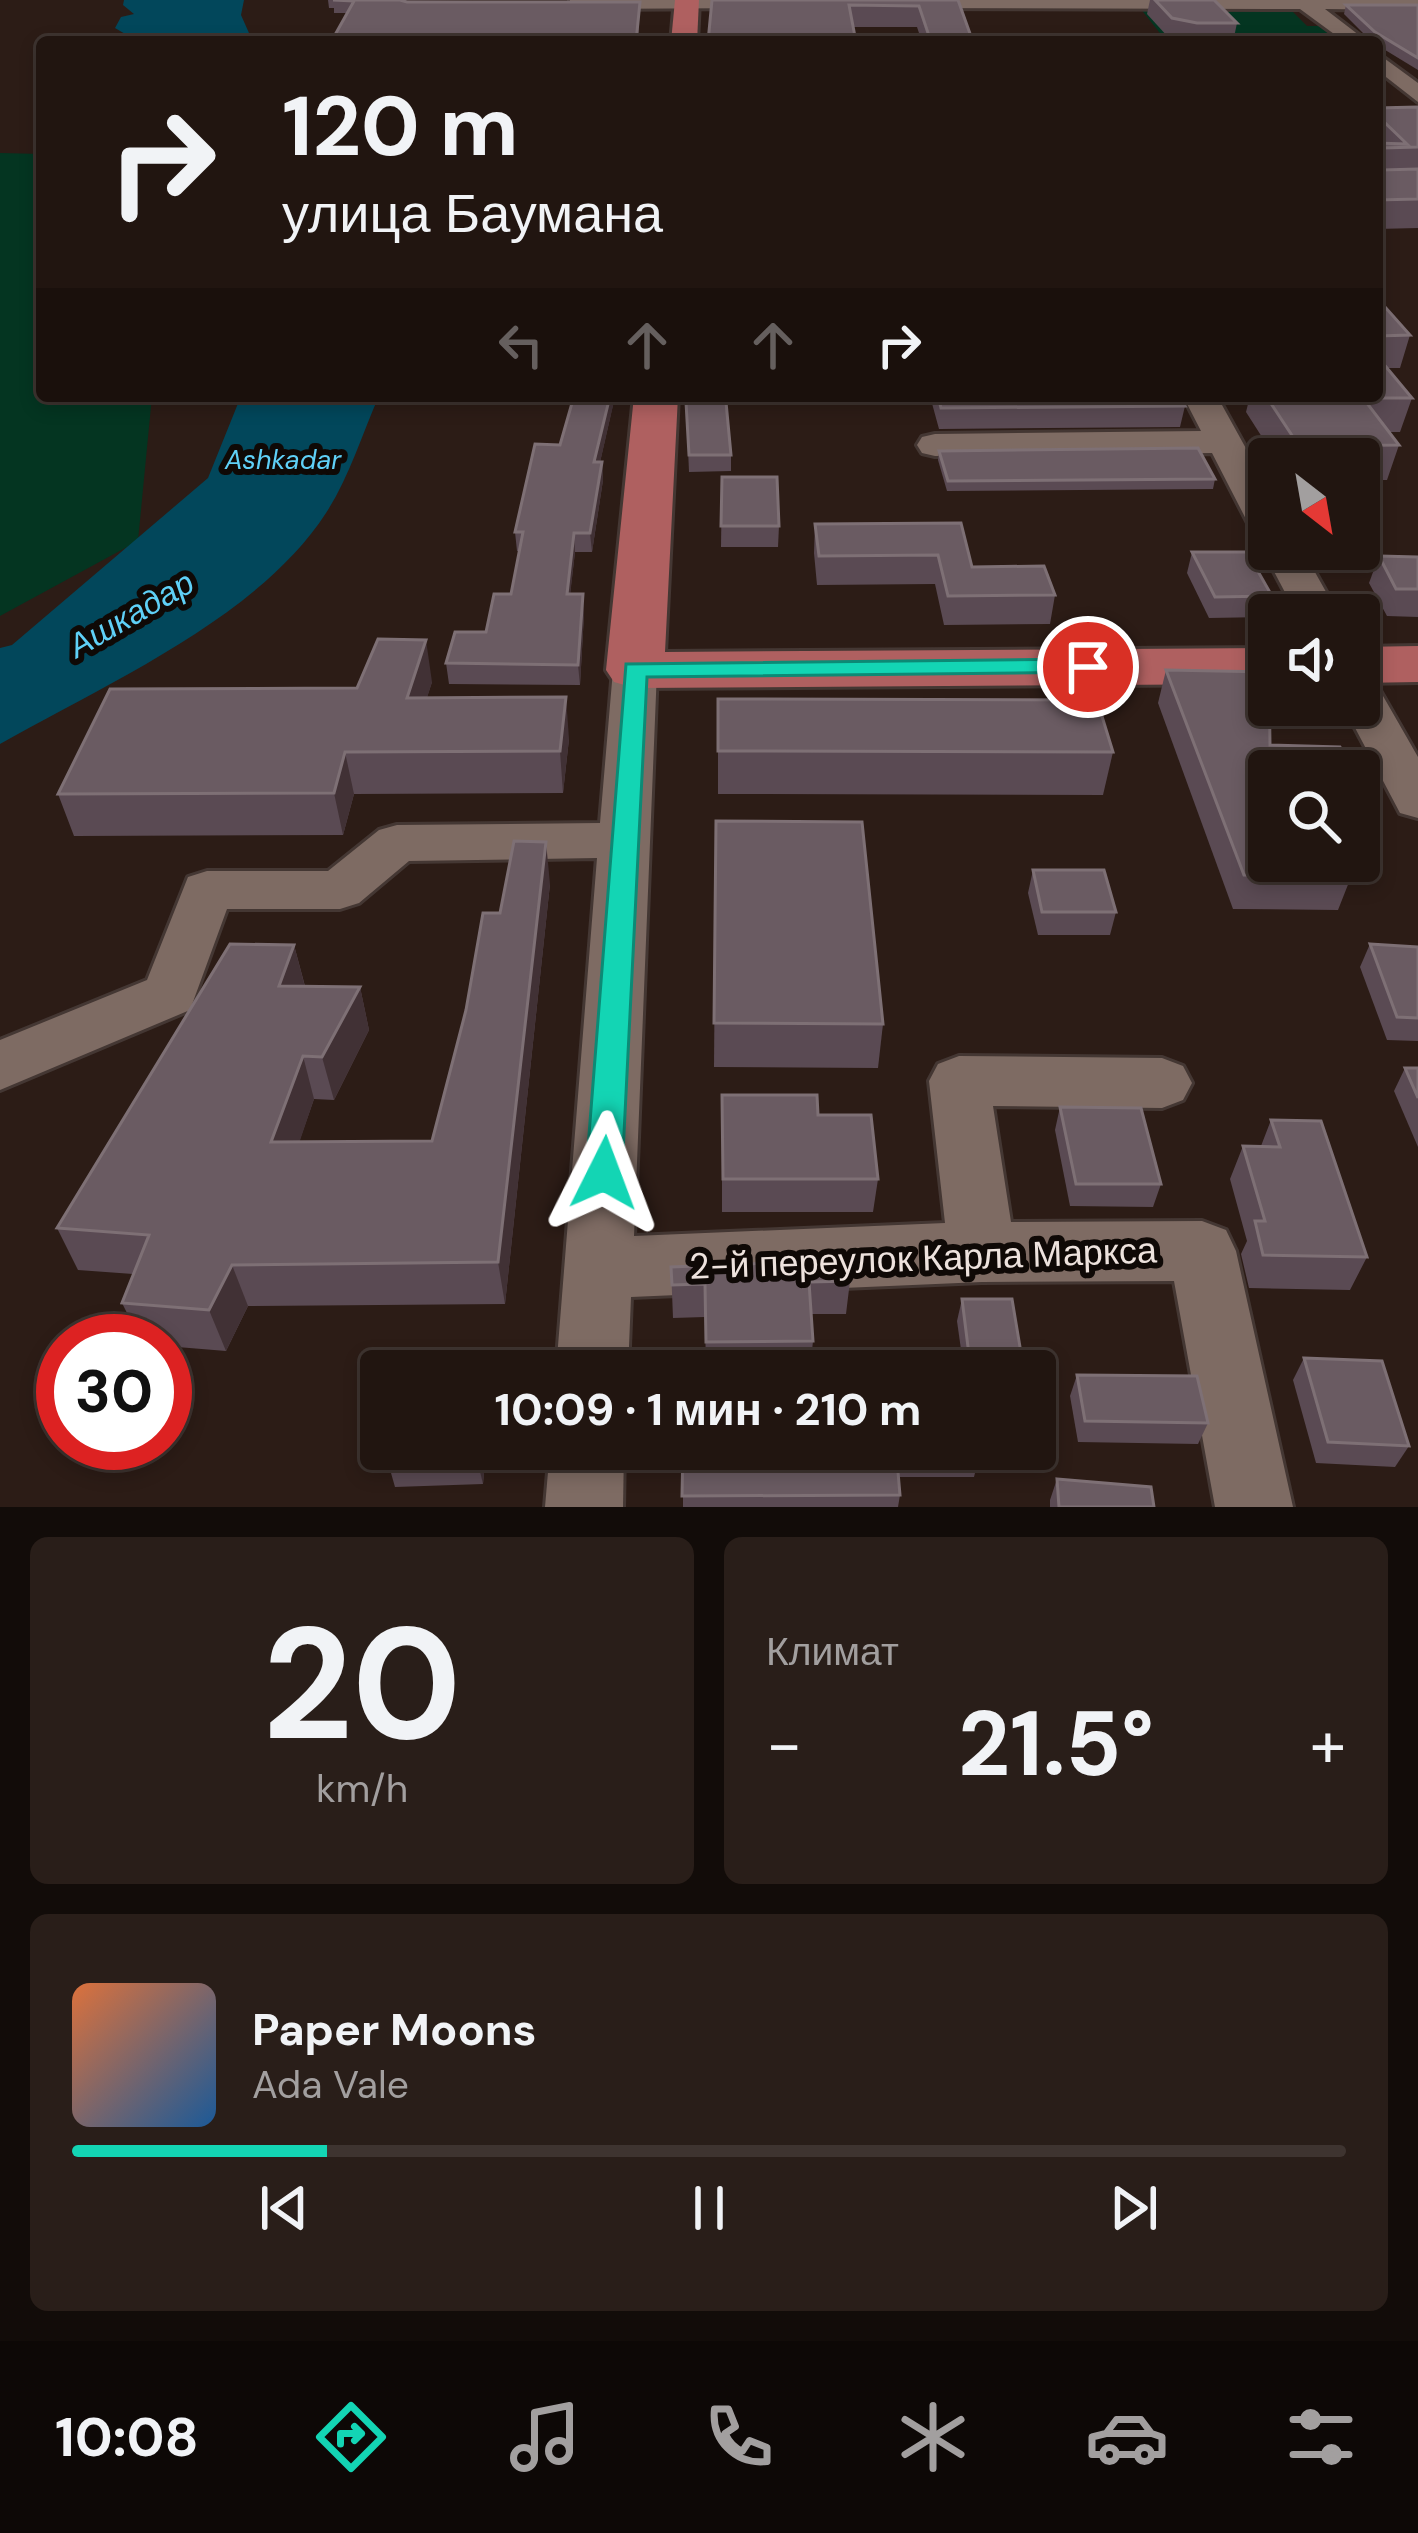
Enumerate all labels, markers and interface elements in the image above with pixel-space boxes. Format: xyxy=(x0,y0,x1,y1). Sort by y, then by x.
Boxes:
text: 120 m xyxy=(282,72,519,181)
icon: right xyxy=(84,84,240,240)
text: улица Баумана xyxy=(282,178,663,249)
icon: left xyxy=(488,312,554,378)
icon: ahead xyxy=(614,312,680,378)
icon: ahead xyxy=(740,312,806,378)
icon: right xyxy=(866,312,932,378)
north arrow xyxy=(1248,438,1380,570)
map controls xyxy=(1248,438,1380,882)
water label: Ashkadar xyxy=(224,442,342,477)
water label: Ашкадар xyxy=(59,561,202,668)
button: sound xyxy=(1248,594,1380,726)
pin xyxy=(1037,616,1139,718)
icon: arrive xyxy=(1055,634,1121,700)
button: search xyxy=(1248,750,1380,882)
position arrow xyxy=(541,1110,667,1236)
street label: 2-й переулок Карла Маркса xyxy=(688,1226,1159,1290)
speed limit sign: 30 xyxy=(36,1314,192,1470)
text: 10:09 · 1 мин · 210 m xyxy=(495,1380,921,1439)
text: 20 xyxy=(262,1583,462,1786)
text: Климат xyxy=(766,1626,899,1677)
text: 21.5° xyxy=(958,1686,1154,1803)
text: − xyxy=(766,1702,802,1787)
text: + xyxy=(1310,1702,1346,1787)
text: km/h xyxy=(316,1763,408,1814)
text: Paper Moons xyxy=(252,2000,537,2059)
text: Ada Vale xyxy=(252,2059,409,2110)
icon: previous xyxy=(251,2175,317,2241)
icon: pause xyxy=(676,2175,742,2241)
icon: next xyxy=(1101,2175,1167,2241)
icon: directions xyxy=(309,2395,393,2479)
icon: music xyxy=(503,2395,587,2479)
icon: phone xyxy=(697,2395,781,2479)
icon: climate xyxy=(891,2395,975,2479)
icon: car xyxy=(1085,2395,1169,2479)
icon: filters xyxy=(1279,2395,1363,2479)
text: 10:08 xyxy=(55,2402,199,2473)

